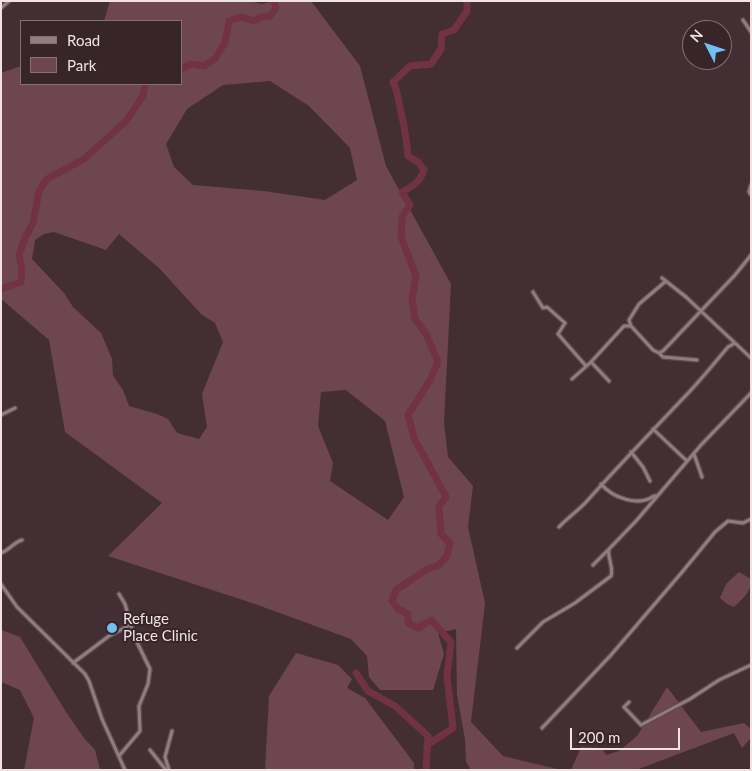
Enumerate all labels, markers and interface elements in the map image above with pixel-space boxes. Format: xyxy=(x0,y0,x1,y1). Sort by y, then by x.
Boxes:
legend xyxy=(20,20,182,85)
north arrow xyxy=(682,20,732,70)
text: N xyxy=(686,26,706,45)
text: Road xyxy=(67,31,100,49)
text: Park xyxy=(67,56,96,74)
place label: Refuge Place Clinic xyxy=(123,610,198,645)
marker: Refuge Place Clinic xyxy=(105,621,119,635)
scale bar xyxy=(572,718,682,750)
text: 200 m xyxy=(578,728,620,746)

